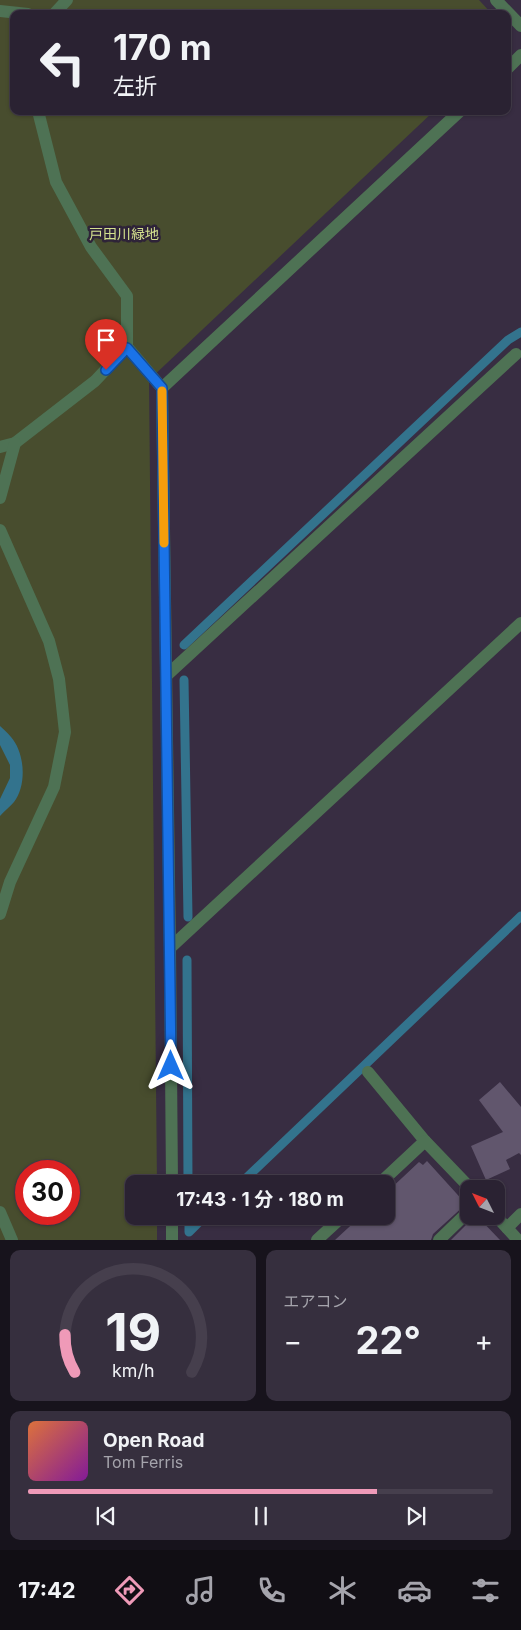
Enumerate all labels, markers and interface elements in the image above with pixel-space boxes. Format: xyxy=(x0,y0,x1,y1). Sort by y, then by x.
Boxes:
text: 170 m xyxy=(113,26,212,68)
icon: left xyxy=(30,30,95,95)
text: 左折 xyxy=(113,73,157,99)
park label: 戸田川緑地 xyxy=(89,225,159,242)
pin xyxy=(85,319,127,370)
icon: arrive xyxy=(92,326,120,354)
position arrow xyxy=(144,1039,196,1091)
speed limit sign: 30 xyxy=(15,1160,80,1225)
north arrow xyxy=(460,1180,505,1225)
map controls xyxy=(460,1180,505,1225)
text: 17:43 · 1 分 · 180 m xyxy=(176,1188,344,1211)
text: エアコン xyxy=(284,1291,348,1311)
text: 19 xyxy=(105,1301,161,1364)
text: 22° xyxy=(356,1317,421,1363)
text: − xyxy=(284,1324,302,1358)
text: + xyxy=(474,1324,493,1358)
text: km/h xyxy=(112,1360,154,1381)
text: Open Road xyxy=(103,1429,204,1452)
text: Tom Ferris xyxy=(103,1452,183,1472)
icon: previous xyxy=(92,1502,120,1530)
icon: pause xyxy=(247,1502,275,1530)
icon: next xyxy=(402,1502,430,1530)
icon: directions xyxy=(112,1573,147,1608)
icon: music xyxy=(183,1573,218,1608)
icon: phone xyxy=(254,1573,289,1608)
icon: climate xyxy=(325,1573,360,1608)
icon: car xyxy=(397,1573,432,1608)
icon: filters xyxy=(468,1573,503,1608)
text: 17:42 xyxy=(18,1577,76,1603)

